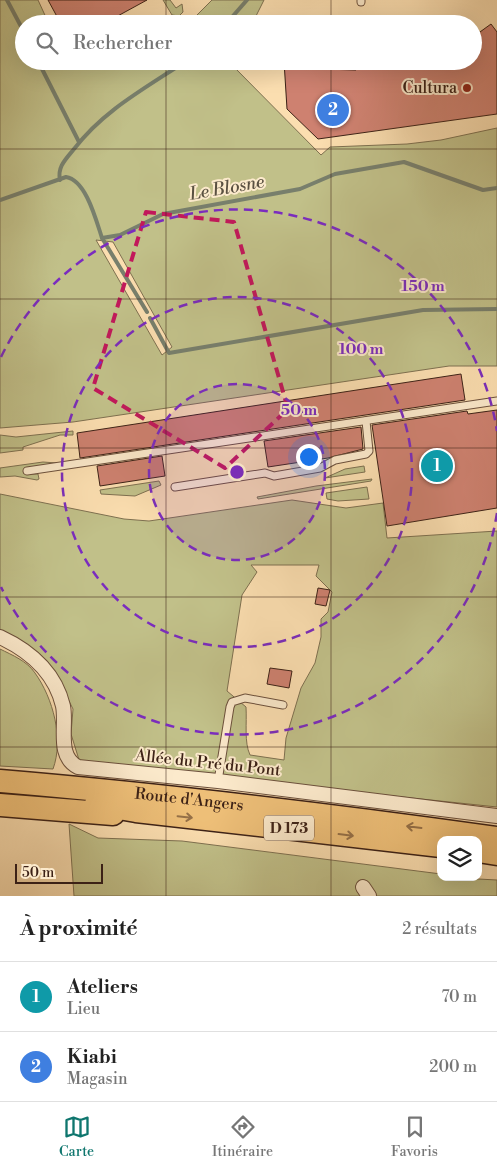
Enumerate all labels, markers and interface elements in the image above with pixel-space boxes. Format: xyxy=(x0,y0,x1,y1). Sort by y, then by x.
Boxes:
search box xyxy=(15,15,482,70)
icon: search xyxy=(33,29,61,57)
text: Rechercher xyxy=(73,31,172,55)
place label: Cultura xyxy=(402,78,458,98)
marker: Cultura xyxy=(461,82,473,94)
pin: 2 xyxy=(317,91,349,129)
water label: Le Blosne xyxy=(187,170,267,206)
text: 150 m xyxy=(401,277,445,296)
text: 100 m xyxy=(339,340,384,359)
text: 50 m xyxy=(281,401,317,420)
your location xyxy=(296,444,322,470)
pin: 1 xyxy=(421,447,453,485)
centre of rings xyxy=(228,463,246,481)
street label: Allée du Pré du Pont xyxy=(133,745,282,781)
street label: Route d'Angers xyxy=(134,784,245,815)
one-way arrow xyxy=(176,812,192,822)
road number: D 173 xyxy=(264,816,314,840)
one-way arrow xyxy=(406,822,422,832)
one-way arrow xyxy=(338,830,354,840)
map controls xyxy=(437,836,482,881)
button: layers xyxy=(437,836,482,881)
scale bar xyxy=(15,861,102,884)
text: 50 m xyxy=(22,864,54,882)
text: À proximité xyxy=(20,916,137,942)
text: 2 résultats xyxy=(402,919,477,939)
text: Ateliers xyxy=(67,975,138,999)
text: 1 xyxy=(32,987,40,1007)
text: 70 m xyxy=(441,987,477,1007)
text: Lieu xyxy=(67,999,100,1019)
text: Kiabi xyxy=(67,1045,117,1069)
text: 2 xyxy=(31,1057,41,1077)
text: 200 m xyxy=(429,1057,477,1077)
text: Magasin xyxy=(67,1069,127,1089)
tab: Carte xyxy=(59,1113,94,1161)
tab: Itinéraire xyxy=(212,1113,273,1161)
tab: Favoris xyxy=(391,1113,438,1161)

